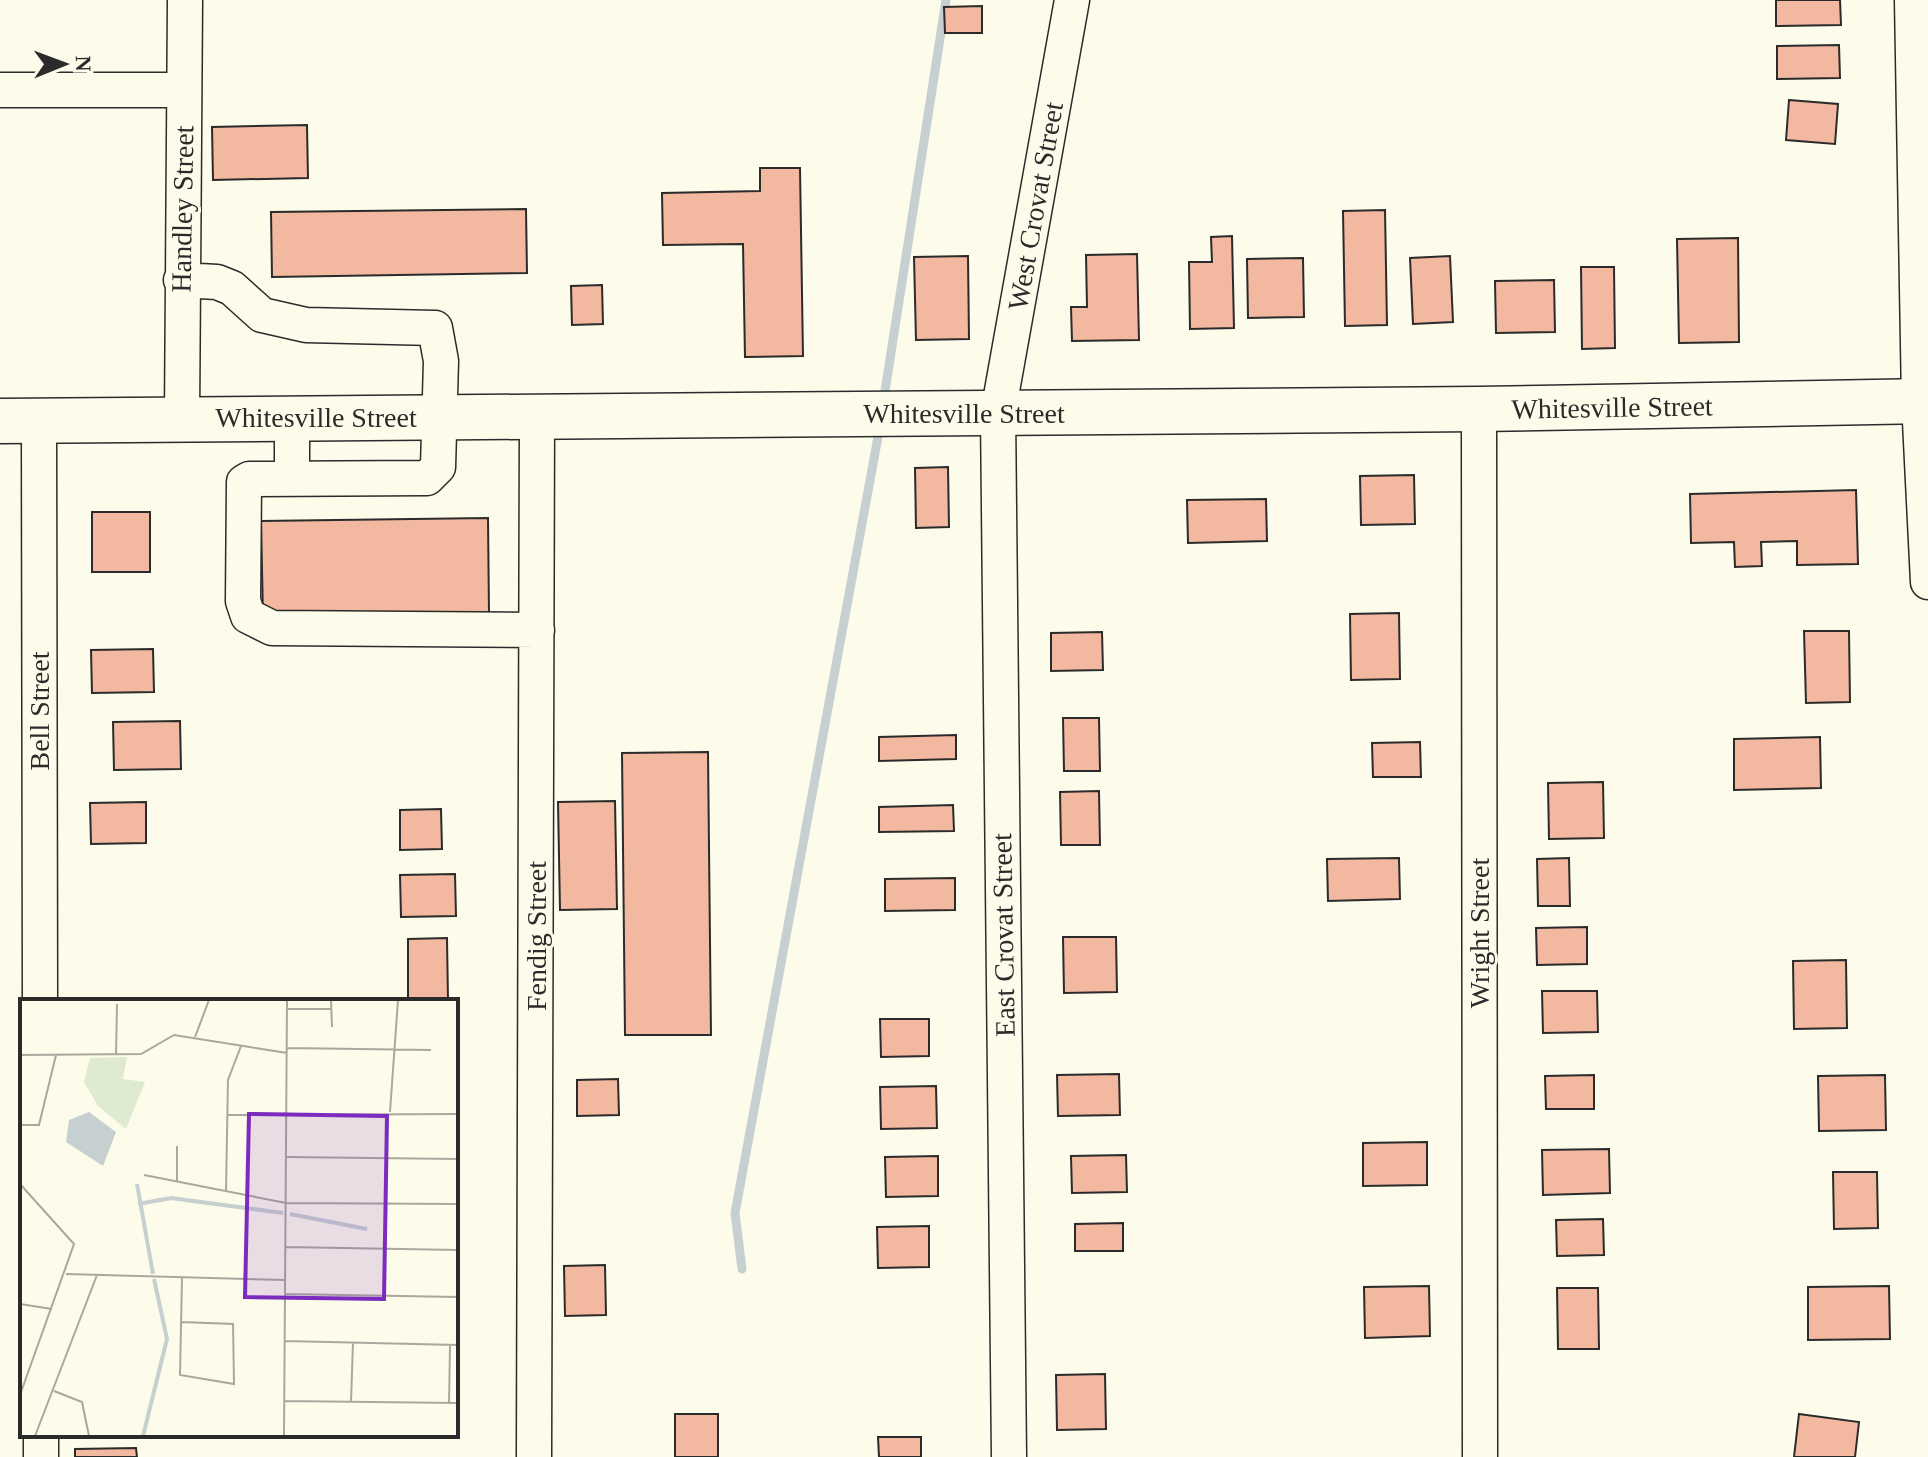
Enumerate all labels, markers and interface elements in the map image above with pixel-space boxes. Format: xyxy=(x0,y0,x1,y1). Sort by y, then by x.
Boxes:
north arrow xyxy=(24,24,104,104)
text: N xyxy=(71,55,96,72)
street label: West Crovat Street xyxy=(1002,99,1069,313)
street label: Handley Street xyxy=(166,125,199,293)
street label: Whitesville Street xyxy=(1511,390,1713,425)
street label: Whitesville Street xyxy=(863,398,1065,429)
street label: Whitesville Street xyxy=(215,402,417,433)
street label: Bell Street xyxy=(24,651,55,770)
street label: East Crovat Street xyxy=(986,833,1021,1037)
street label: Wright Street xyxy=(1464,858,1495,1008)
street label: Fendig Street xyxy=(521,861,552,1011)
inset map xyxy=(20,999,458,1437)

